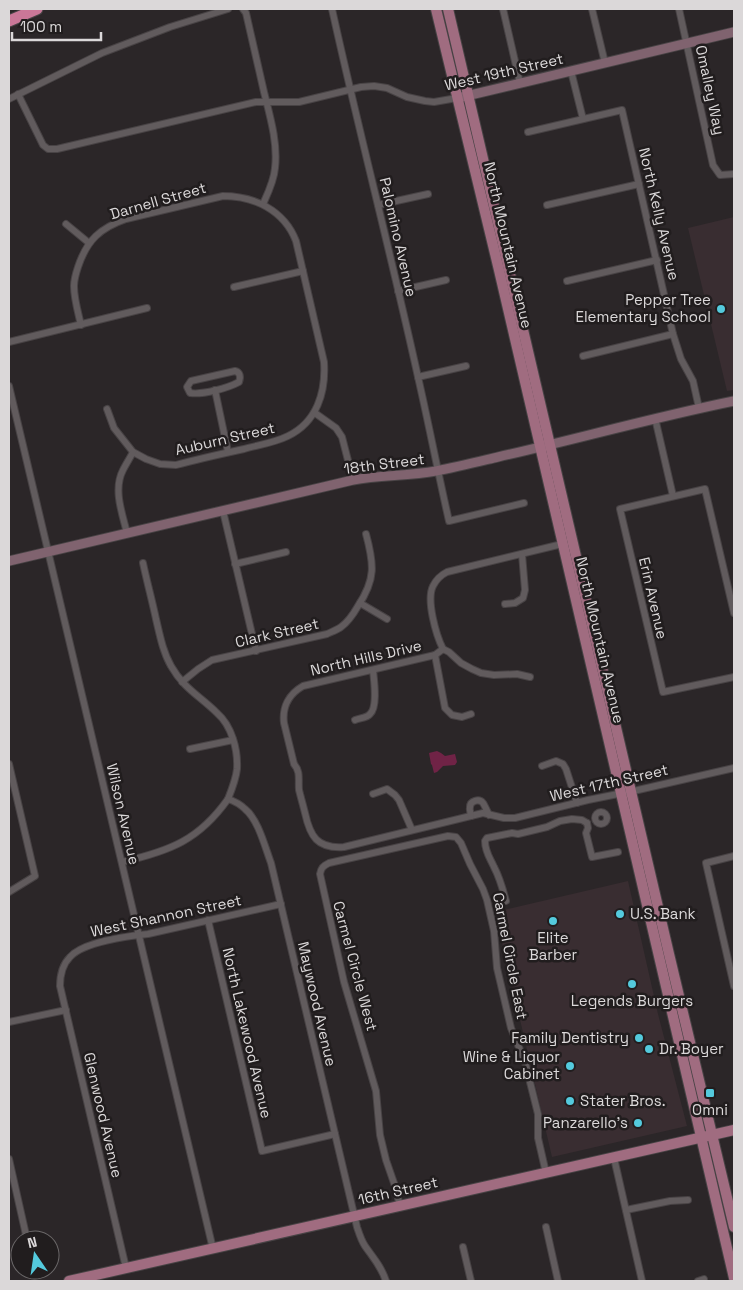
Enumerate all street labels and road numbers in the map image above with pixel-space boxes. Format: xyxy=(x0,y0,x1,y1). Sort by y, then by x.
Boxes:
street label: Omalley Way xyxy=(692,43,729,137)
street label: West 19th Street xyxy=(443,49,565,94)
street label: North Kelly Avenue xyxy=(635,146,684,282)
street label: North Mountain Avenue xyxy=(480,160,537,330)
street label: Palomino Avenue xyxy=(375,175,422,299)
street label: Darnell Street xyxy=(107,178,208,223)
street label: Auburn Street xyxy=(173,418,277,459)
street label: 18th Street xyxy=(342,449,426,478)
street label: North Mountain Avenue xyxy=(572,555,629,725)
street label: Erin Avenue xyxy=(635,555,672,641)
street label: Clark Street xyxy=(233,614,321,651)
street label: North Hills Drive xyxy=(309,635,423,680)
street label: West 17th Street xyxy=(548,760,670,805)
street label: Wilson Avenue xyxy=(103,761,144,867)
street label: West Shannon Street xyxy=(89,890,243,941)
street label: Carmel Circle East xyxy=(489,891,532,1021)
street label: Carmel Circle West xyxy=(329,899,382,1033)
street label: Maywood Avenue xyxy=(294,940,341,1068)
street label: North Lakewood Avenue xyxy=(219,946,276,1120)
street label: Glenwood Avenue xyxy=(80,1050,127,1180)
street label: 16th Street xyxy=(356,1172,440,1209)

